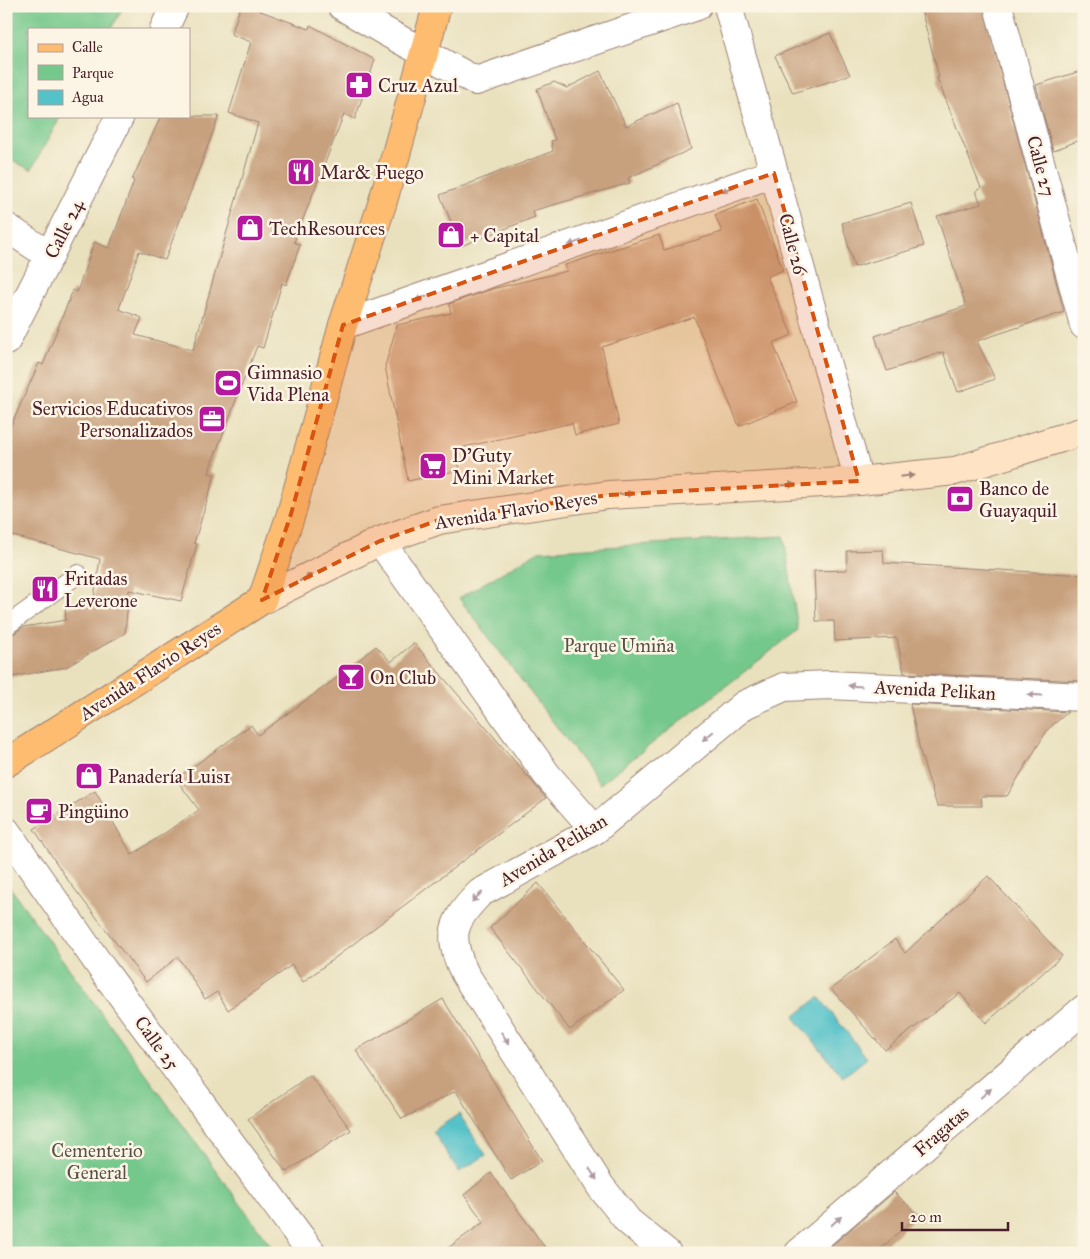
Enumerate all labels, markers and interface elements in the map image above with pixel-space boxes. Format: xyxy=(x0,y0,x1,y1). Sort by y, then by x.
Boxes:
legend xyxy=(28,28,190,118)
text: Calle xyxy=(72,38,103,56)
text: Parque xyxy=(72,64,114,83)
pharmacy icon: Cruz Azul xyxy=(344,70,374,100)
place label: Cruz Azul xyxy=(378,74,459,97)
text: Agua xyxy=(71,88,104,106)
street label: Calle 27 xyxy=(1022,133,1060,199)
restaurant icon: Mar& Fuego xyxy=(286,157,316,187)
place label: Mar& Fuego xyxy=(320,161,424,185)
one-way arrow xyxy=(720,185,735,193)
street label: Calle 24 xyxy=(39,195,89,262)
street label: Calle 26 xyxy=(774,211,812,278)
shop icon: TechResources xyxy=(235,213,265,243)
place label: TechResources xyxy=(269,217,385,240)
shop icon: + Capital xyxy=(436,220,466,250)
place label: + Capital xyxy=(470,224,540,247)
one-way arrow xyxy=(567,240,582,248)
one-way arrow xyxy=(414,294,429,302)
place label: Gimnasio Vida Plena xyxy=(246,361,330,406)
sports icon: Gimnasio Vida Plena xyxy=(213,368,243,398)
place label: Servicios Educativos Personalizados xyxy=(32,397,193,442)
office icon: Servicios Educativos Personalizados xyxy=(197,404,227,434)
place label: D'Guty Mini Market xyxy=(452,444,555,489)
supermarket icon: D'Guty Mini Market xyxy=(418,451,448,481)
one-way arrow xyxy=(900,472,916,480)
place label: Banco de Guayaquil xyxy=(979,477,1058,523)
one-way arrow xyxy=(780,481,796,489)
bank icon: Banco de Guayaquil xyxy=(945,484,975,514)
street label: Avenida Flavio Reyes xyxy=(432,486,599,534)
one-way arrow xyxy=(618,490,634,498)
place label: Fritadas Leverone xyxy=(64,567,138,612)
restaurant icon: Fritadas Leverone xyxy=(30,574,60,604)
one-way arrow xyxy=(298,574,313,582)
street label: Avenida Flavio Reyes xyxy=(74,617,225,726)
park label: Parque Umiña xyxy=(564,634,675,658)
bar icon: On Club xyxy=(336,662,366,692)
place label: On Club xyxy=(370,666,436,689)
street label: Avenida Pelikan xyxy=(873,675,996,705)
one-way arrow xyxy=(847,682,863,690)
one-way arrow xyxy=(1027,691,1043,699)
one-way arrow xyxy=(701,730,714,741)
shop icon: Panadería Luis1 xyxy=(74,761,104,791)
place label: Panadería Luis1 xyxy=(108,765,231,788)
cafe icon: Pingüino xyxy=(24,796,54,826)
place label: Pingüino xyxy=(58,800,129,824)
street label: Avenida Pelikan xyxy=(494,809,611,892)
one-way arrow xyxy=(471,891,483,903)
street label: Calle 25 xyxy=(130,1011,184,1075)
one-way arrow xyxy=(501,1031,510,1044)
one-way arrow xyxy=(980,1087,993,1098)
street label: Fragatas xyxy=(909,1101,974,1162)
park label: Cementerio General xyxy=(51,1139,143,1184)
one-way arrow xyxy=(588,1168,598,1181)
scale bar xyxy=(902,1199,1009,1231)
text: 20 m xyxy=(910,1208,942,1226)
one-way arrow xyxy=(830,1215,842,1227)

